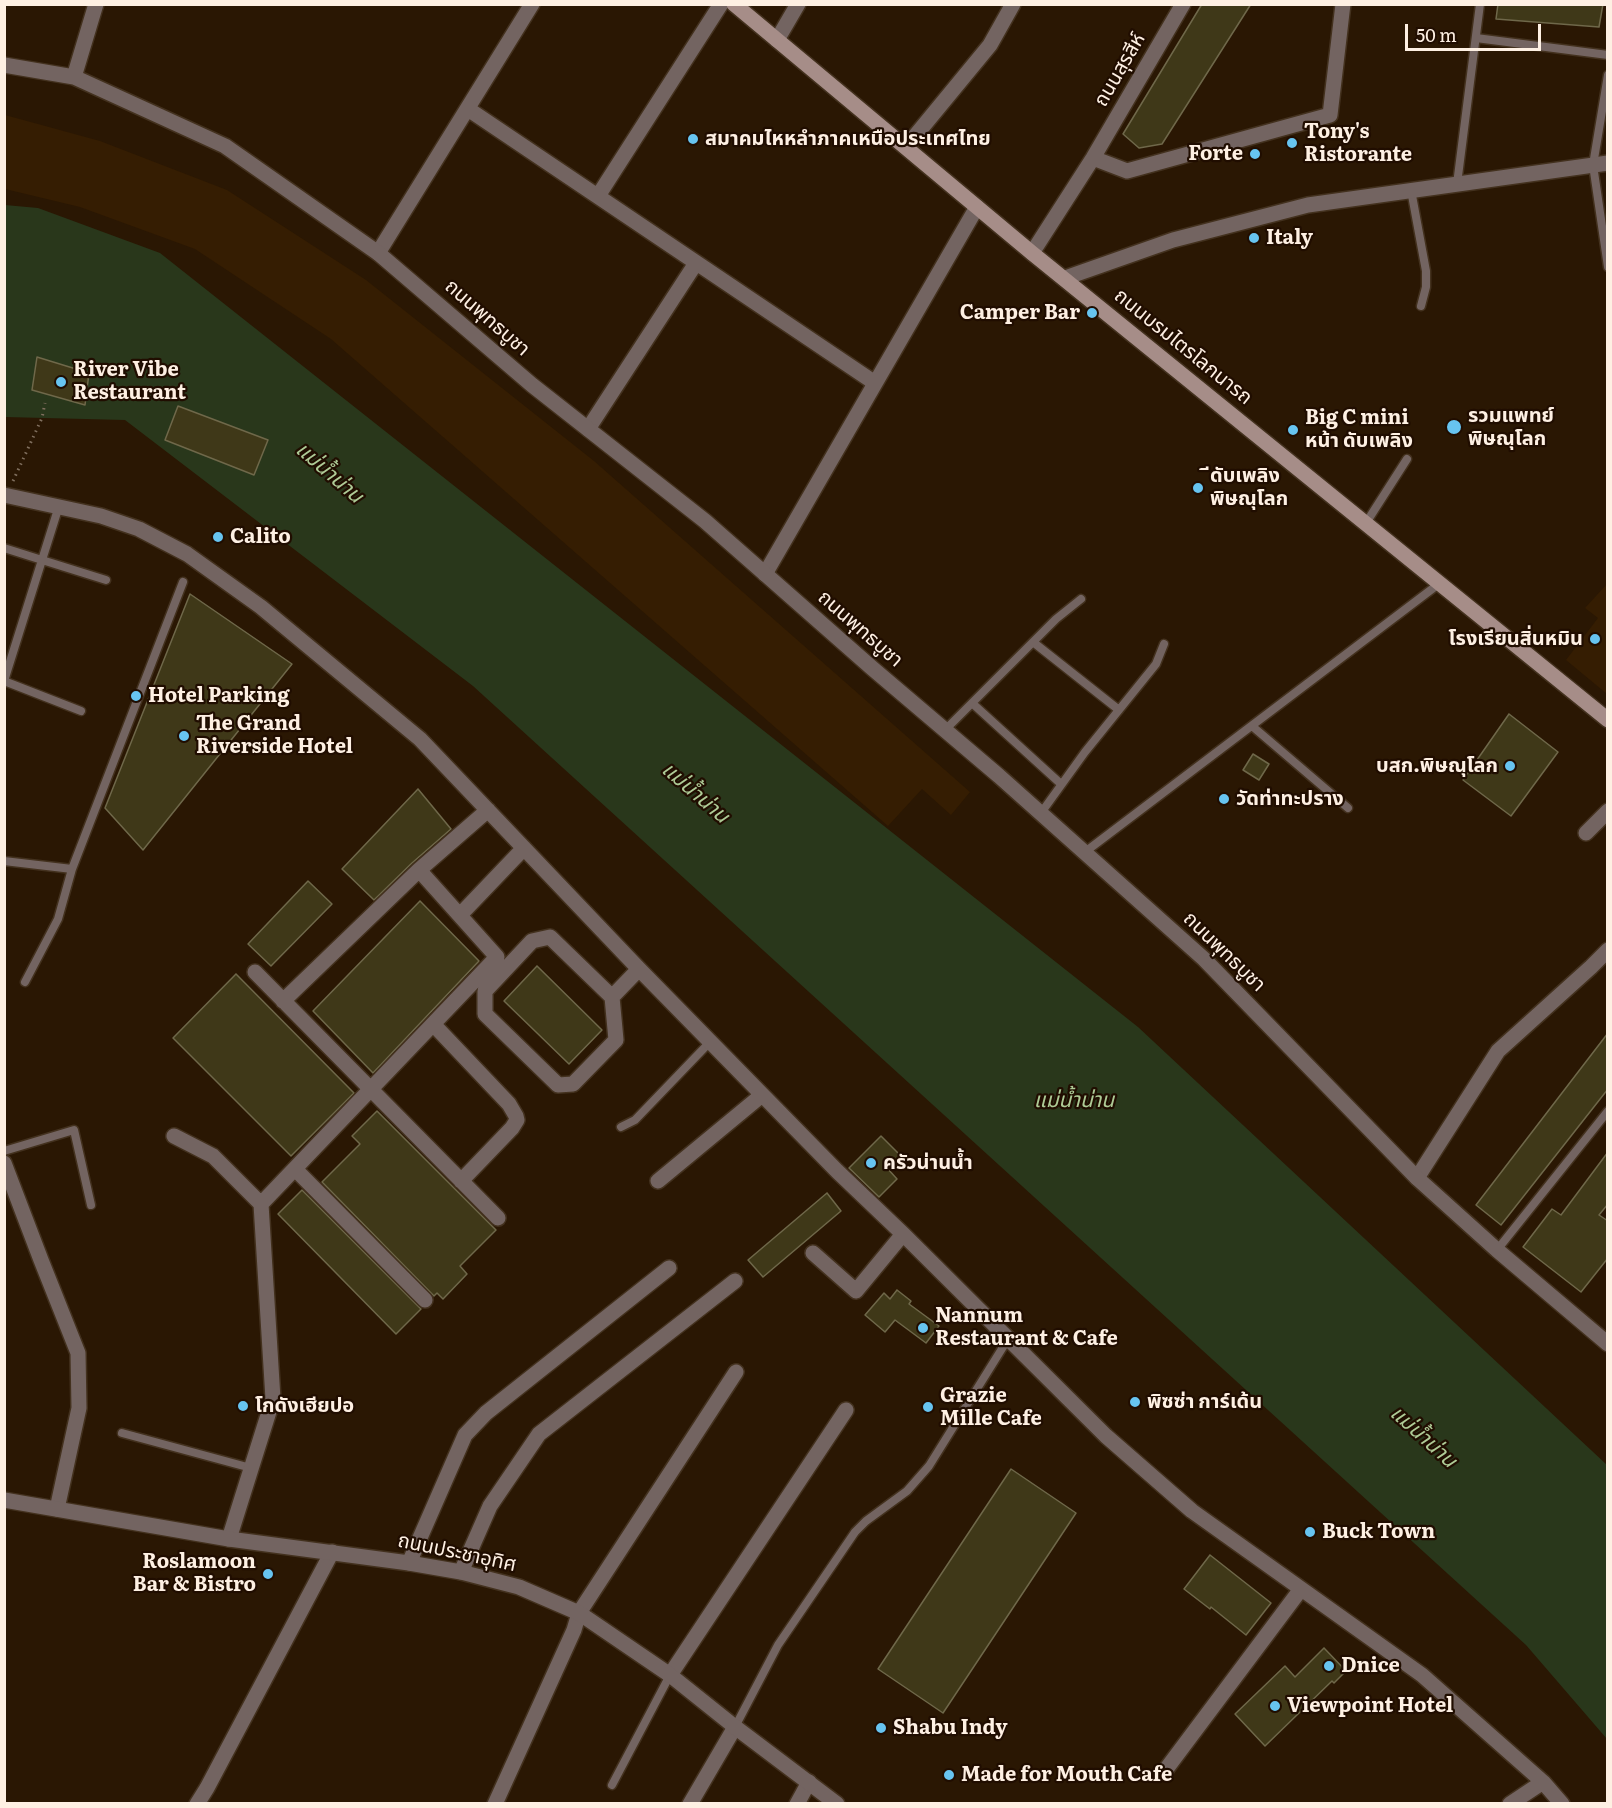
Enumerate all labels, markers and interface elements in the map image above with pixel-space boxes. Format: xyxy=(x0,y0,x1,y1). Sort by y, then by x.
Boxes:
scale bar xyxy=(1408,12,1544,50)
text: 50 m xyxy=(1416,21,1457,48)
street label: ถนนสุรสีห์ xyxy=(1089,29,1151,111)
place label: Tony's Ristorante xyxy=(1304,120,1412,167)
place label: สมาคมไหหลำภาคเหนือประเทศไทย xyxy=(705,127,991,151)
marker: สมาคมไหหลำภาคเหนือประเทศไทย xyxy=(686,132,700,146)
marker: Tony's Ristorante xyxy=(1285,136,1299,150)
place label: Forte xyxy=(1188,142,1243,166)
marker: Forte xyxy=(1248,147,1262,161)
place label: Italy xyxy=(1266,226,1313,250)
marker: Italy xyxy=(1247,231,1261,245)
street label: ถนนพุทธบูชา xyxy=(440,275,534,361)
street label: ถนนบรมไตรโลกนารถ xyxy=(1109,284,1257,410)
place label: Camper Bar xyxy=(960,301,1080,325)
marker: Camper Bar xyxy=(1085,306,1099,320)
place label: River Vibe Restaurant xyxy=(73,358,186,405)
marker: River Vibe Restaurant xyxy=(54,375,68,389)
place label: รวมแพทย์ พิษณุโลก xyxy=(1468,404,1554,451)
place label: Big C mini หน้า ดับเพลิง xyxy=(1305,406,1413,453)
marker: รวมแพทย์ พิษณุโลก xyxy=(1445,418,1463,436)
marker: Big C mini หน้า ดับเพลิง xyxy=(1286,423,1300,437)
water label: แม่น้ำน่าน xyxy=(290,437,368,509)
place label: ีดับเพลิง พิษณุโลก xyxy=(1210,464,1288,511)
marker: ีดับเพลิง พิษณุโลก xyxy=(1191,481,1205,495)
place label: Calito xyxy=(230,525,291,549)
marker: Calito xyxy=(211,530,225,544)
street label: ถนนพุทธบูชา xyxy=(813,586,907,672)
place label: โรงเรียนสิ่นหมิน xyxy=(1449,627,1583,651)
marker: โรงเรียนสิ่นหมิน xyxy=(1588,632,1602,646)
place label: Hotel Parking xyxy=(148,684,290,708)
marker: Hotel Parking xyxy=(129,689,143,703)
place label: The Grand Riverside Hotel xyxy=(196,712,353,759)
marker: The Grand Riverside Hotel xyxy=(177,729,191,743)
place label: บสก.พิษณุโลก xyxy=(1376,754,1498,778)
water label: แม่น้ำน่าน xyxy=(656,757,734,829)
marker: บสก.พิษณุโลก xyxy=(1503,759,1517,773)
place label: วัดท่าทะปราง xyxy=(1236,787,1344,811)
marker: วัดท่าทะปราง xyxy=(1217,792,1231,806)
street label: ถนนพุทธบูชา xyxy=(1178,907,1270,997)
water label: แม่น้ำน่าน xyxy=(1034,1088,1114,1114)
place label: ครัวน่านน้ำ xyxy=(883,1151,973,1175)
marker: ครัวน่านน้ำ xyxy=(864,1156,878,1170)
place label: Nannum Restaurant & Cafe xyxy=(935,1304,1118,1351)
marker: Nannum Restaurant & Cafe xyxy=(916,1321,930,1335)
place label: Grazie Mille Cafe xyxy=(940,1384,1042,1431)
place label: พิซซ่า การ์เด้น xyxy=(1147,1390,1262,1414)
place label: โกดังเฮียปอ xyxy=(255,1394,354,1418)
marker: พิซซ่า การ์เด้น xyxy=(1128,1395,1142,1409)
marker: โกดังเฮียปอ xyxy=(236,1399,250,1413)
marker: Grazie Mille Cafe xyxy=(921,1400,935,1414)
water label: แม่น้ำน่าน xyxy=(1385,1401,1461,1473)
place label: Buck Town xyxy=(1322,1520,1435,1544)
marker: Buck Town xyxy=(1303,1525,1317,1539)
street label: ถนนประชาอุทิศ xyxy=(396,1529,518,1577)
place label: Roslamoon Bar & Bistro xyxy=(133,1550,256,1597)
marker: Roslamoon Bar & Bistro xyxy=(261,1567,275,1581)
place label: Dnice xyxy=(1341,1654,1400,1678)
marker: Dnice xyxy=(1322,1659,1336,1673)
place label: Viewpoint Hotel xyxy=(1287,1694,1453,1718)
marker: Viewpoint Hotel xyxy=(1268,1699,1282,1713)
place label: Shabu Indy xyxy=(893,1716,1007,1740)
marker: Shabu Indy xyxy=(874,1721,888,1735)
place label: Made for Mouth Cafe xyxy=(961,1763,1172,1787)
marker: Made for Mouth Cafe xyxy=(942,1768,956,1782)

